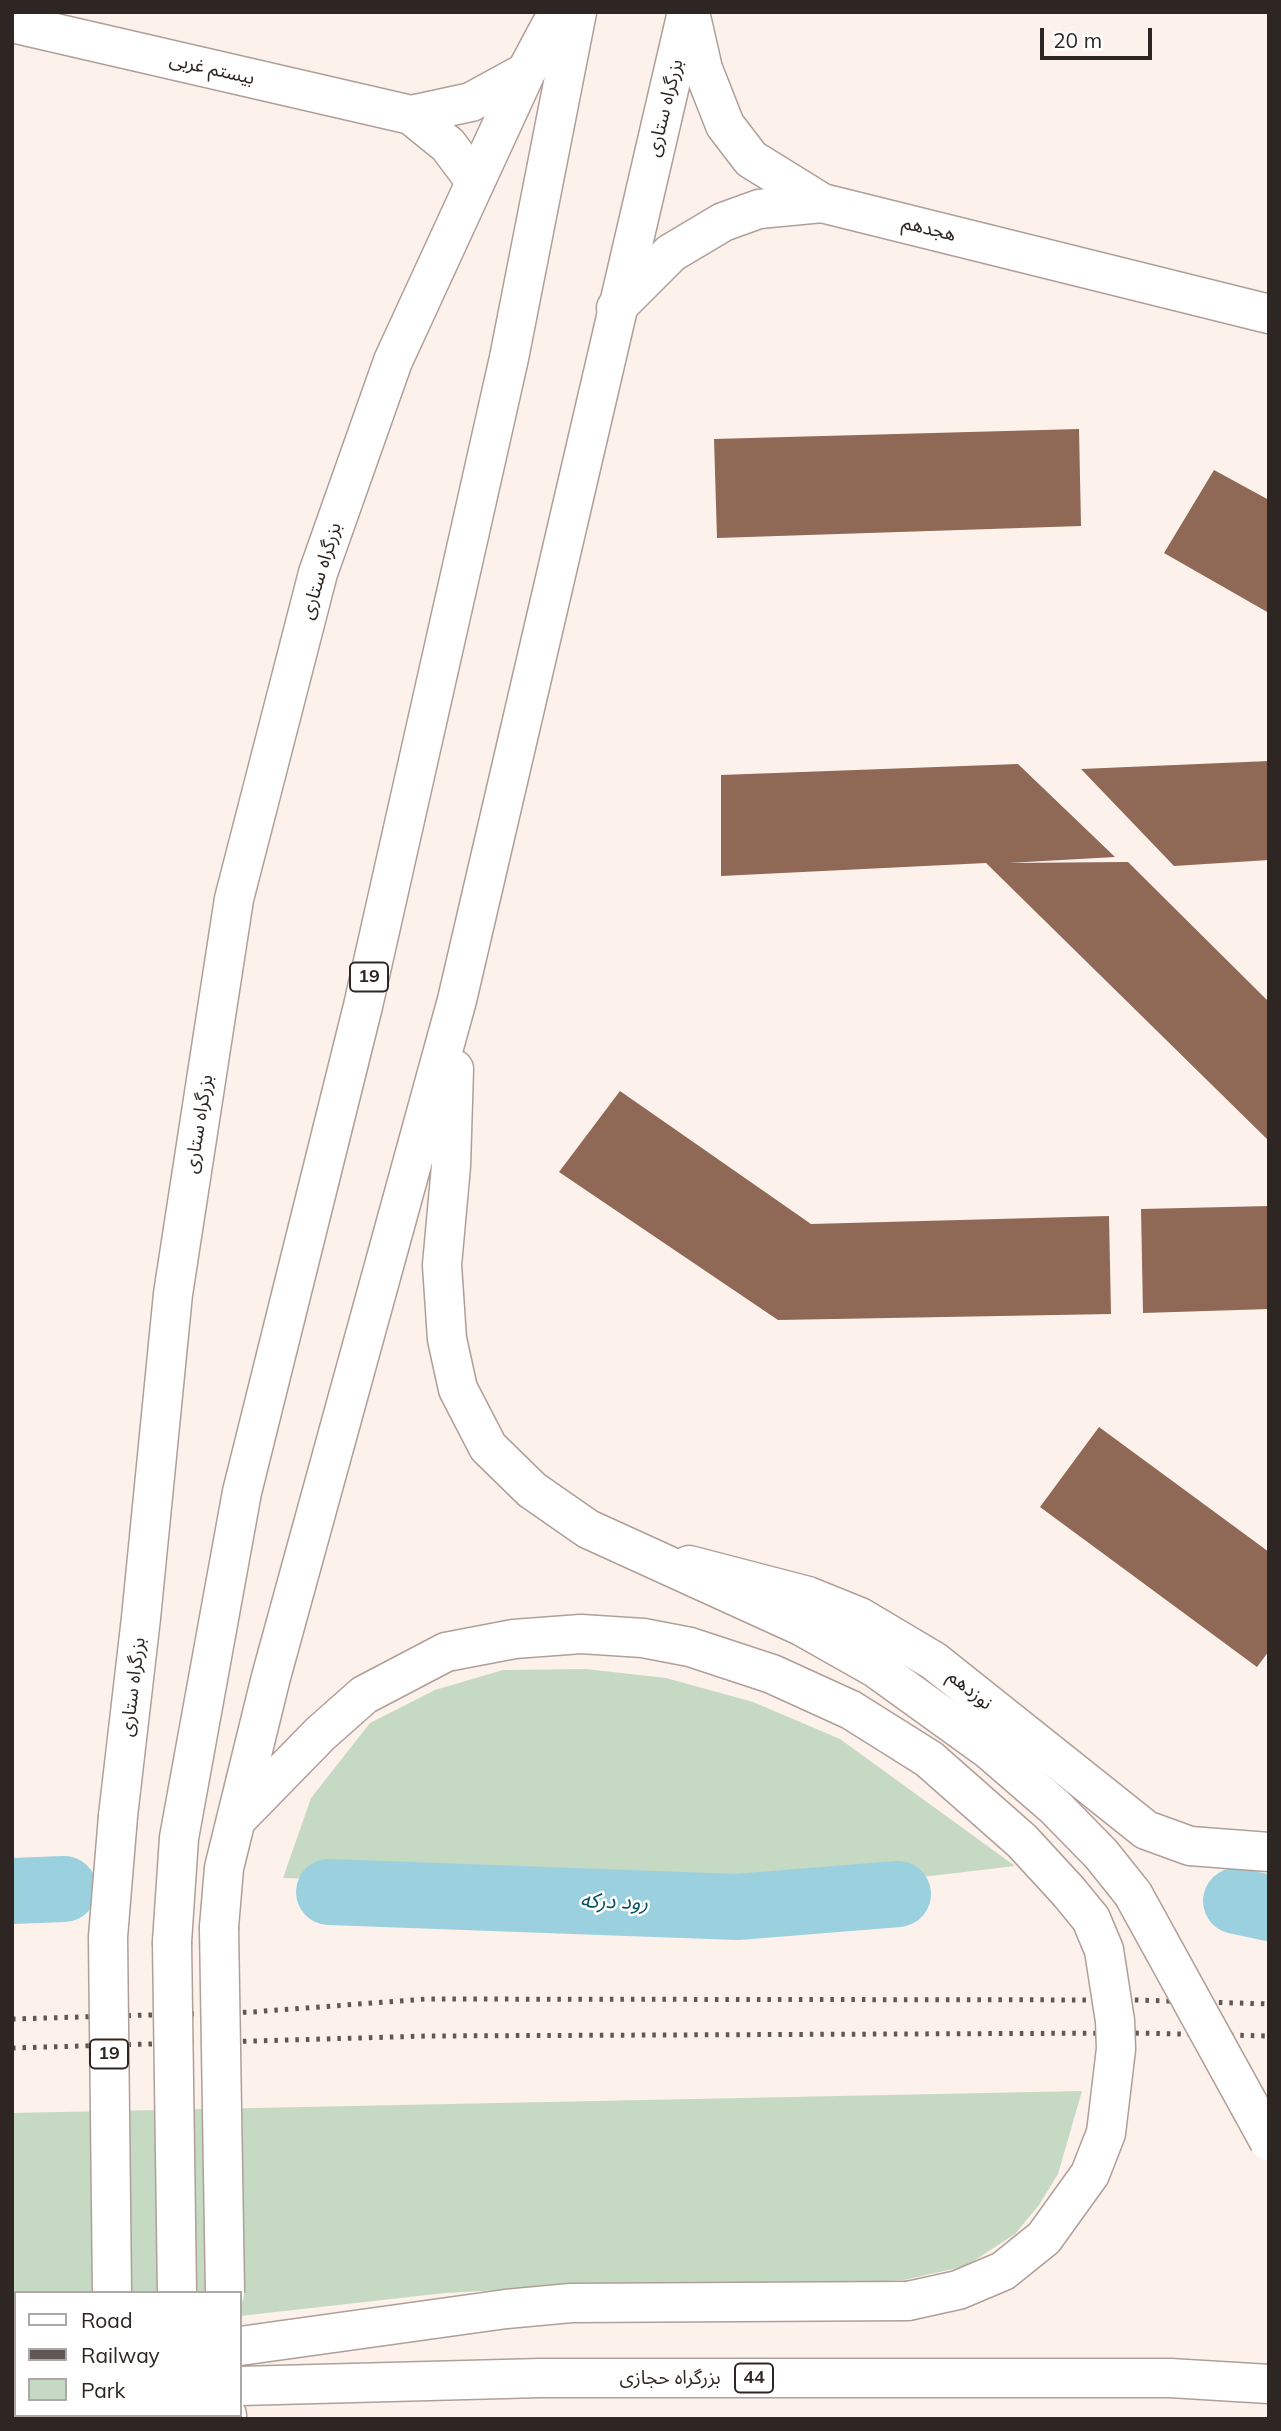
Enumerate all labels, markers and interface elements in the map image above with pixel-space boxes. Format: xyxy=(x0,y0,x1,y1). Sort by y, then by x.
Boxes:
scale bar xyxy=(1043,14,1155,58)
text: 20 m xyxy=(1053,27,1102,53)
street label: بیستم غربی xyxy=(167,48,257,90)
street label: بزرگراه ستاری xyxy=(642,57,688,159)
street label: هجدهم xyxy=(900,211,958,247)
street label: بزرگراه ستاری xyxy=(296,520,346,622)
road number: 19 xyxy=(350,962,388,992)
street label: بزرگراه ستاری xyxy=(180,1073,218,1175)
street label: بزرگراه ستاری xyxy=(116,1636,150,1738)
street label: نوزدهم xyxy=(943,1665,997,1715)
water label: رود درکه xyxy=(579,1888,649,1916)
road number: 19 xyxy=(90,2040,128,2068)
legend xyxy=(14,2291,242,2417)
text: Road xyxy=(81,2307,132,2333)
text: Railway xyxy=(81,2342,160,2368)
road number: 44 xyxy=(735,2364,773,2392)
street label: بزرگراه حجازی xyxy=(619,2367,721,2389)
text: Park xyxy=(81,2377,125,2403)

